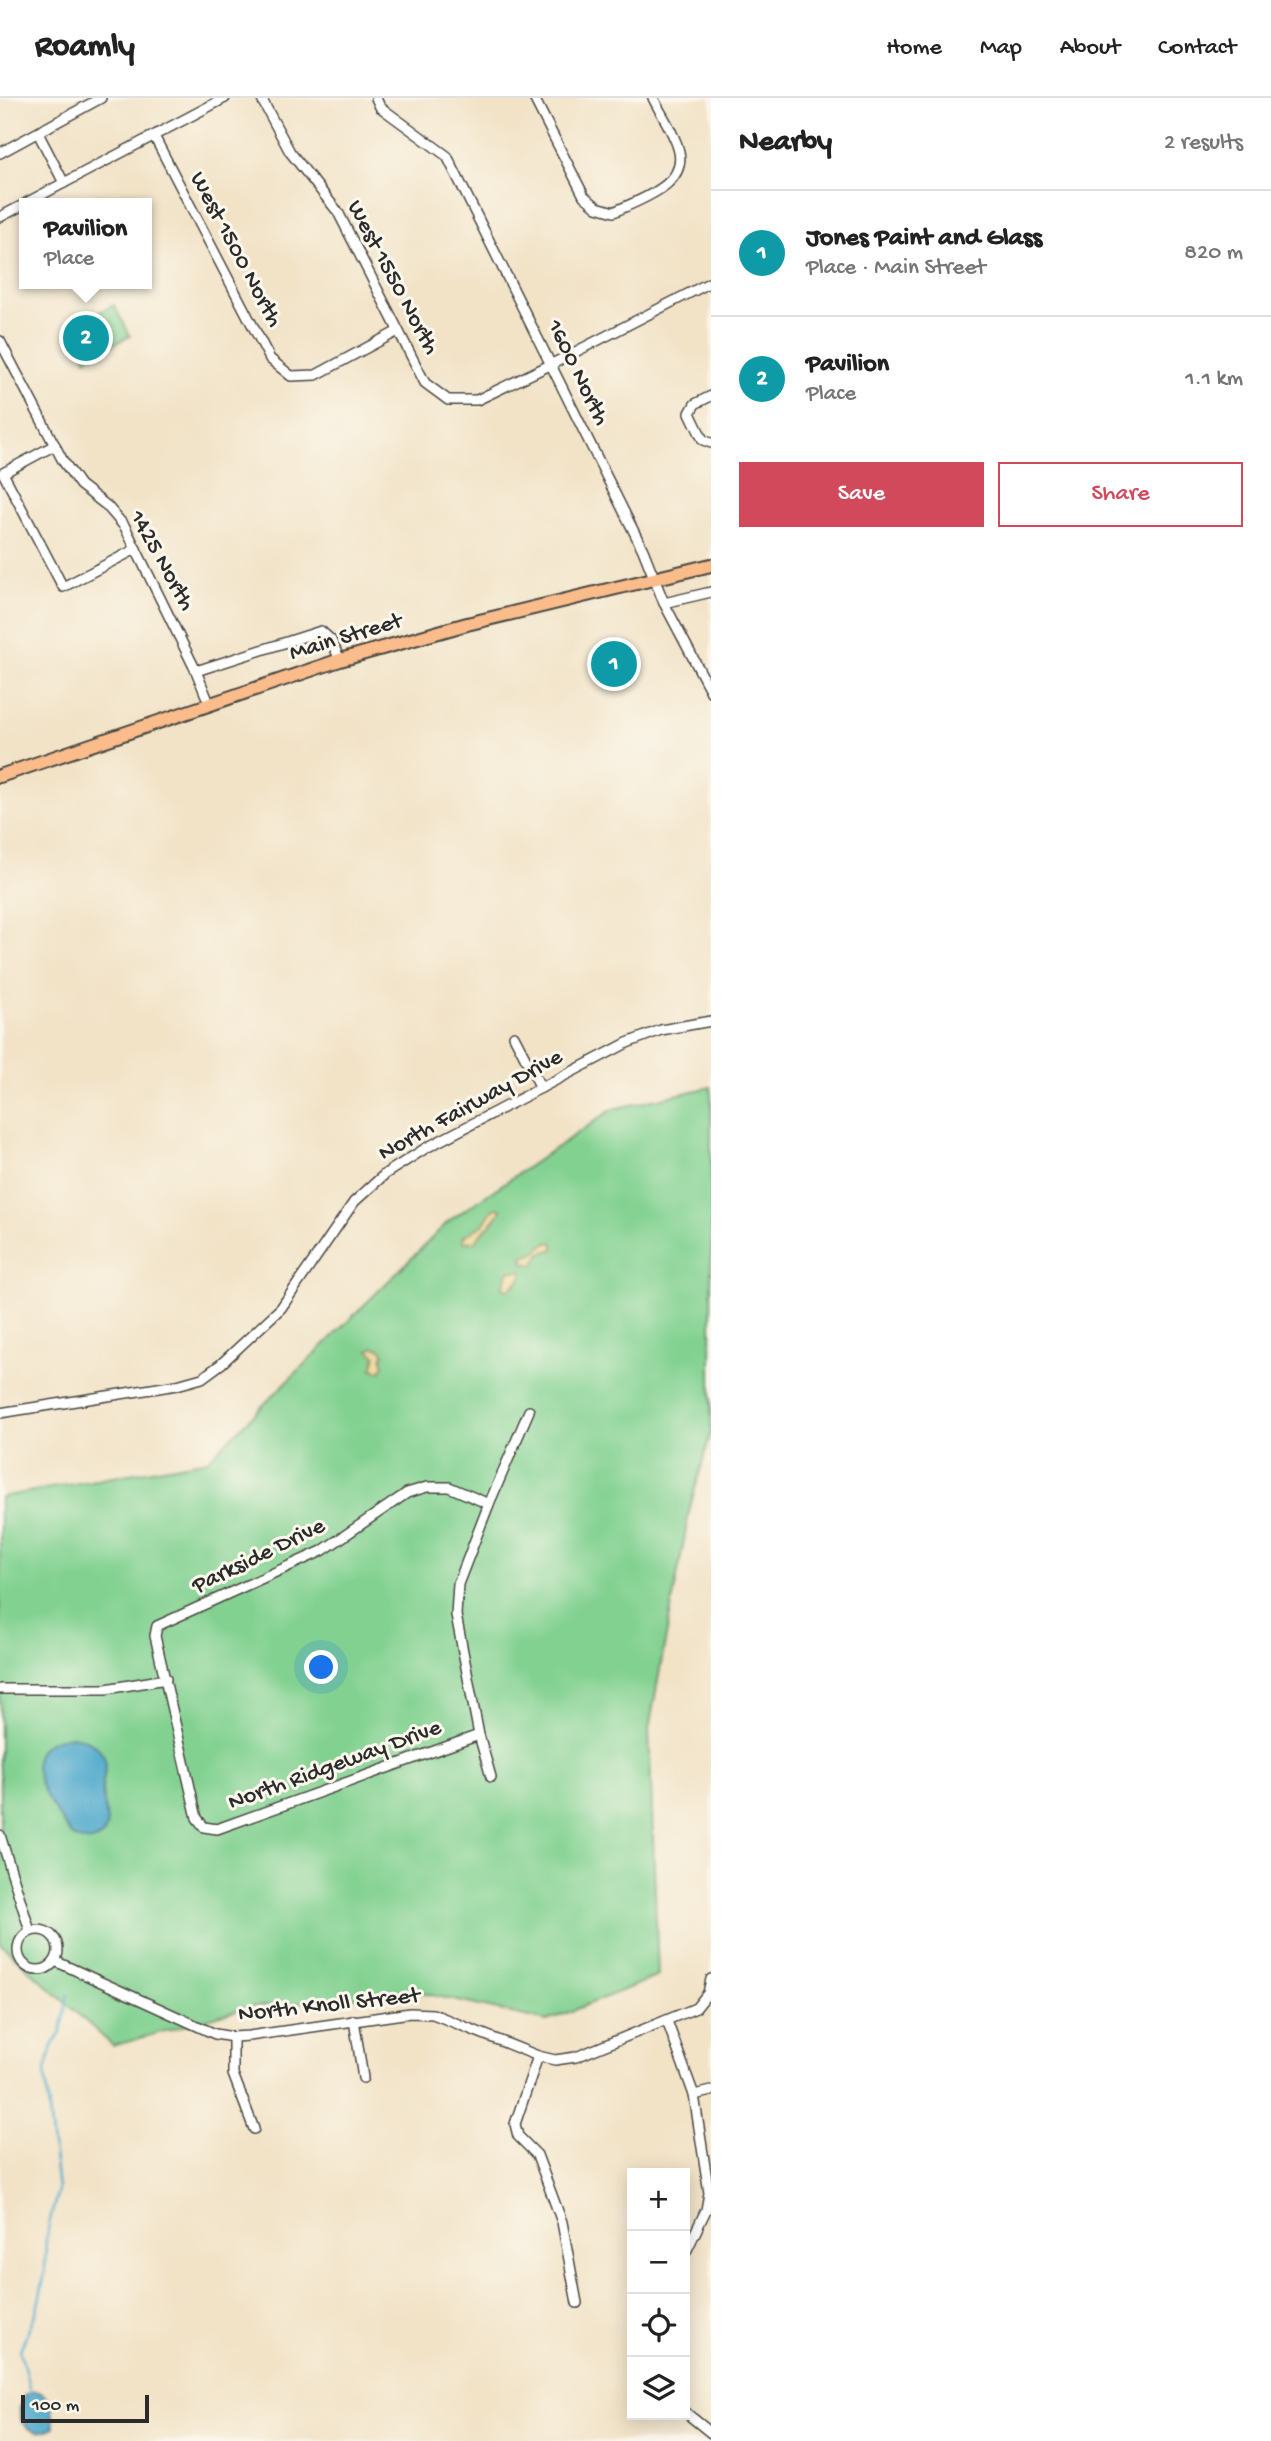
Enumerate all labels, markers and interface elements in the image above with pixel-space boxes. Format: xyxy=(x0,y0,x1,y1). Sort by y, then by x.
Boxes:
text: Roamly xyxy=(35,29,135,67)
text: Home xyxy=(886,34,942,63)
text: Map xyxy=(980,34,1022,63)
text: About xyxy=(1060,34,1120,63)
text: Contact xyxy=(1158,34,1236,63)
text: Nearby xyxy=(739,126,832,161)
text: 2 results xyxy=(1164,130,1243,157)
street label: West 1500 North xyxy=(182,167,288,333)
street label: West 1550 North xyxy=(339,196,445,360)
popup xyxy=(19,198,152,289)
text: Pavilion xyxy=(44,215,127,246)
text: Jones Paint and Glass xyxy=(806,224,1042,255)
text: 1 xyxy=(757,240,767,267)
text: 820 m xyxy=(1184,240,1243,267)
text: Place xyxy=(44,246,94,273)
text: Place · Main Street xyxy=(806,255,986,282)
pin: 2 xyxy=(63,312,109,364)
street label: 1600 North xyxy=(539,314,615,431)
text: Pavilion xyxy=(806,350,889,381)
text: 2 xyxy=(756,366,768,393)
text: 1.1 km xyxy=(1185,366,1243,393)
text: Place xyxy=(806,381,856,408)
button: Save xyxy=(739,462,984,527)
button: Share xyxy=(998,462,1243,527)
street label: 1425 North xyxy=(121,505,200,616)
street label: Main Street xyxy=(286,606,408,669)
pin: 1 xyxy=(591,638,637,690)
street label: North Fairway Drive xyxy=(374,1043,569,1169)
street label: Parkside Drive xyxy=(187,1512,331,1602)
your location xyxy=(304,1650,338,1684)
street label: North Ridgeway Drive xyxy=(225,1714,446,1818)
street label: North Knoll Street xyxy=(237,1982,423,2030)
map controls xyxy=(627,2168,690,2420)
button: + xyxy=(627,2168,690,2231)
button: − xyxy=(627,2231,690,2294)
button: locate xyxy=(627,2294,690,2357)
button: layers xyxy=(627,2357,690,2420)
scale bar xyxy=(21,2392,149,2424)
text: 100 m xyxy=(32,2395,79,2418)

